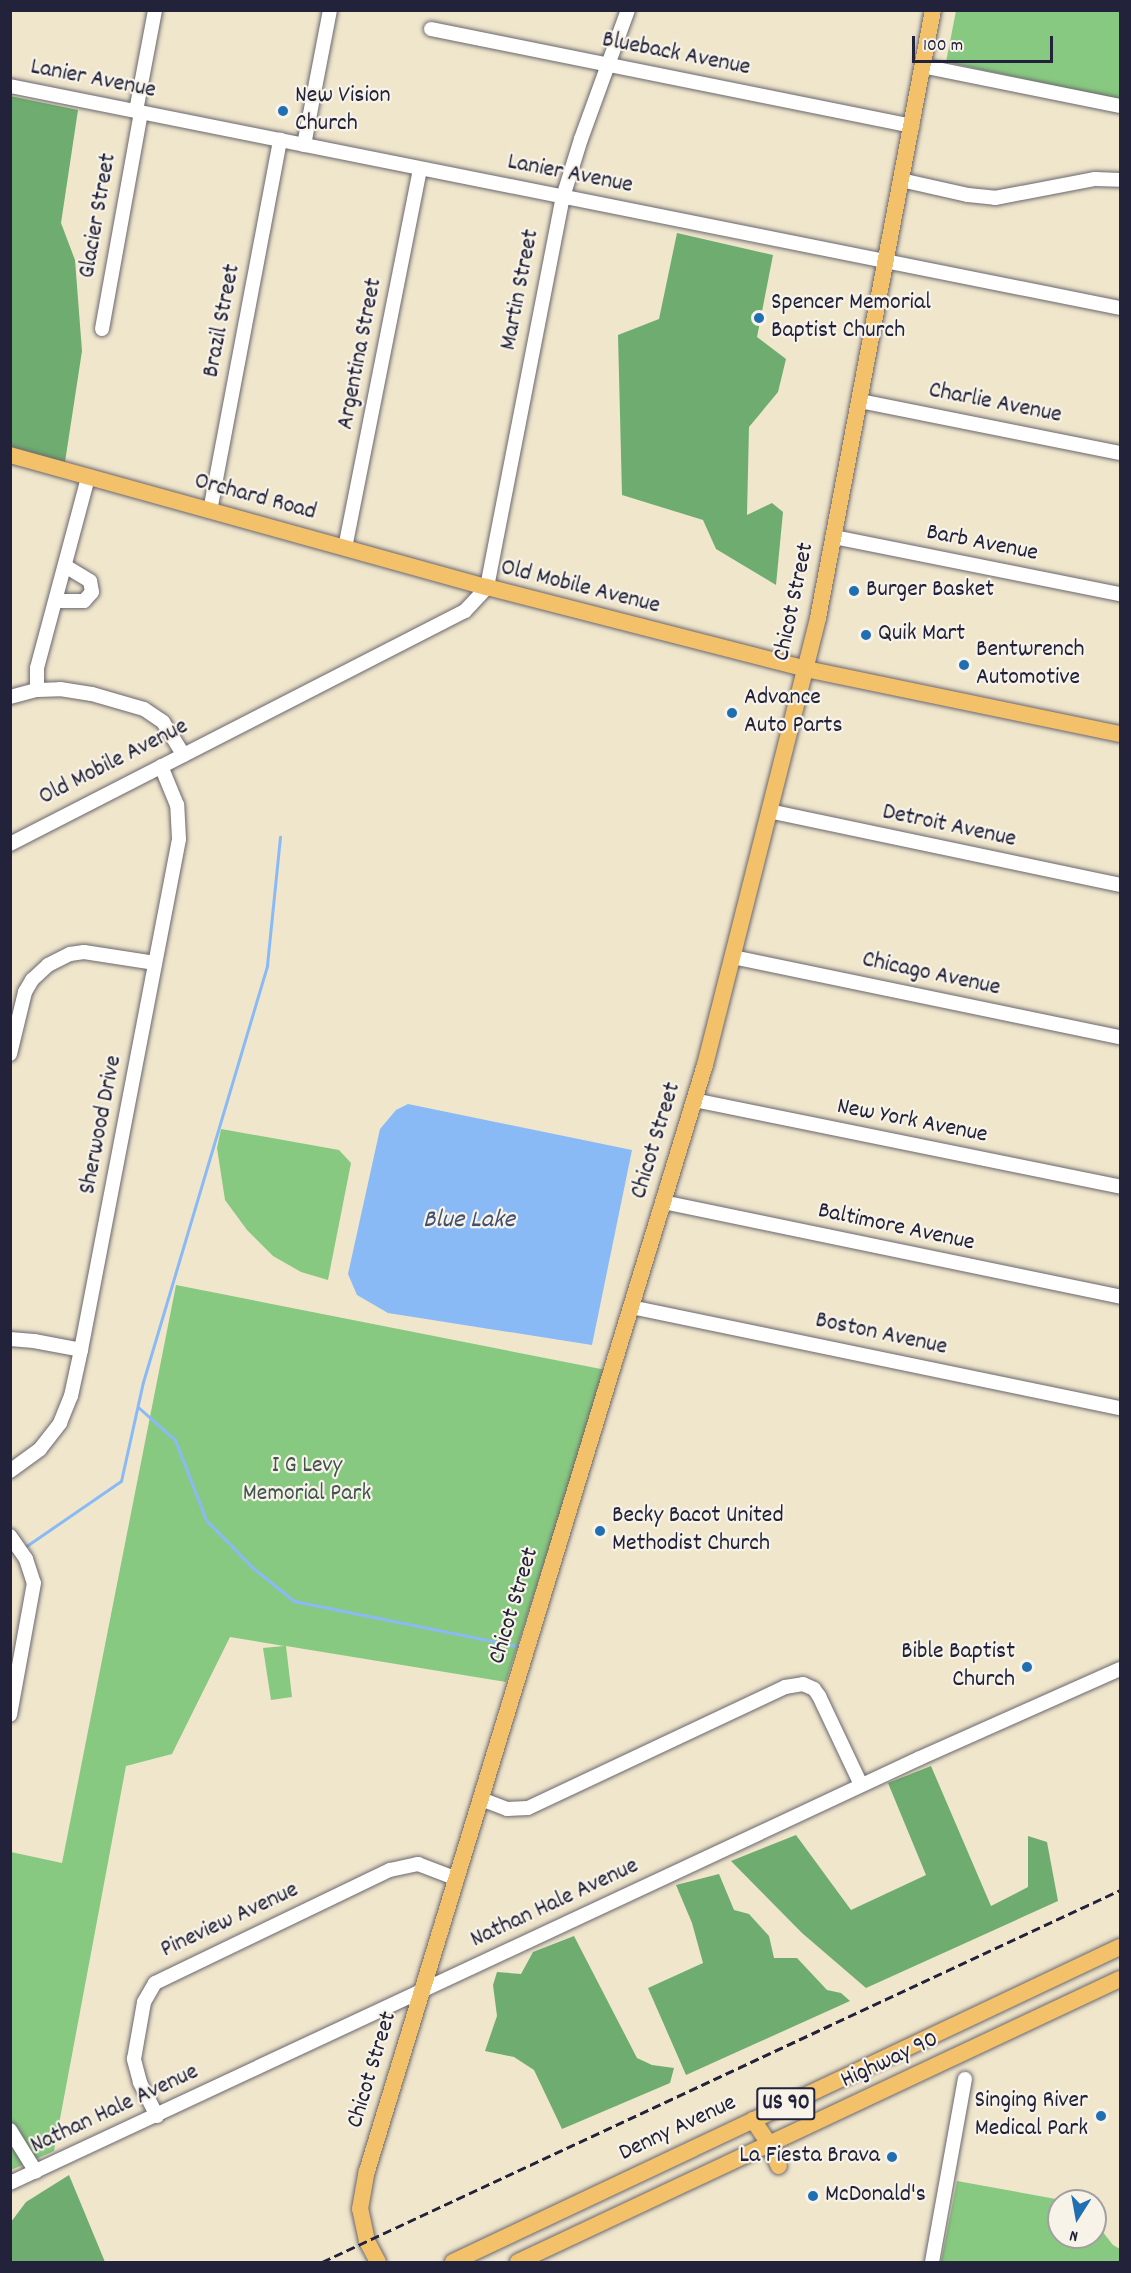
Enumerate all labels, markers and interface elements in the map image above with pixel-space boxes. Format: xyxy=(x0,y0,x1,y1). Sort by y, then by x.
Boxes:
scale bar xyxy=(915,24,1056,62)
street label: Blueback Avenue xyxy=(599,27,753,83)
text: 100 m xyxy=(923,34,963,59)
street label: Lanier Avenue xyxy=(28,54,158,106)
place label: New Vision Church xyxy=(295,83,391,139)
marker: New Vision Church xyxy=(276,104,290,118)
street label: Lanier Avenue xyxy=(505,149,635,201)
street label: Glacier Street xyxy=(74,151,124,281)
street label: Martin Street xyxy=(495,227,547,353)
street label: Brazil Street xyxy=(198,262,248,380)
street label: Argentina Street xyxy=(332,276,390,432)
place label: Spencer Memorial Baptist Church xyxy=(771,290,931,346)
marker: Spencer Memorial Baptist Church xyxy=(752,311,766,325)
street label: Charlie Avenue xyxy=(926,377,1064,431)
street label: Orchard Road xyxy=(191,468,319,528)
street label: Barb Avenue xyxy=(924,519,1040,569)
street label: Chicot Street xyxy=(768,540,822,664)
street label: Old Mobile Avenue xyxy=(497,554,663,622)
place label: Burger Basket xyxy=(866,577,994,605)
marker: Burger Basket xyxy=(847,584,861,598)
place label: Quik Mart xyxy=(878,621,965,649)
marker: Quik Mart xyxy=(859,628,873,642)
place label: Bentwrench Automotive xyxy=(976,637,1085,693)
marker: Bentwrench Automotive xyxy=(957,658,971,672)
place label: Advance Auto Parts xyxy=(744,685,842,741)
marker: Advance Auto Parts xyxy=(725,706,739,720)
street label: Old Mobile Avenue xyxy=(35,713,193,813)
street label: Detroit Avenue xyxy=(880,799,1018,855)
street label: Chicago Avenue xyxy=(859,946,1003,1004)
street label: Sherwood Drive xyxy=(74,1053,130,1197)
street label: Chicot Street xyxy=(626,1079,688,1203)
street label: New York Avenue xyxy=(834,1093,990,1151)
street label: Baltimore Avenue xyxy=(815,1197,977,1259)
water label: Blue Lake xyxy=(423,1205,515,1237)
street label: Boston Avenue xyxy=(812,1307,950,1363)
park label: I G Levy Memorial Park xyxy=(243,1453,371,1509)
place label: Becky Bacot United Methodist Church xyxy=(612,1503,784,1559)
marker: Becky Bacot United Methodist Church xyxy=(593,1524,607,1538)
street label: Chicot Street xyxy=(484,1544,546,1668)
place label: Bible Baptist Church xyxy=(901,1639,1015,1695)
marker: Bible Baptist Church xyxy=(1020,1660,1034,1674)
street label: Nathan Hale Avenue xyxy=(467,1853,643,1955)
street label: Pineview Avenue xyxy=(157,1877,303,1965)
street label: Chicot Street xyxy=(342,2008,404,2132)
street label: Highway 90 xyxy=(837,2026,943,2096)
street label: Nathan Hale Avenue xyxy=(27,2059,203,2161)
road number: US 90 xyxy=(756,2085,816,2123)
place label: Singing River Medical Park xyxy=(974,2088,1088,2144)
street label: Denny Avenue xyxy=(615,2089,741,2169)
marker: Singing River Medical Park xyxy=(1092,2107,1110,2125)
place label: La Fiesta Brava xyxy=(739,2143,880,2171)
marker: La Fiesta Brava xyxy=(885,2150,899,2164)
place label: McDonald's xyxy=(825,2182,926,2210)
marker: McDonald's xyxy=(806,2189,820,2203)
north arrow xyxy=(1047,2189,1107,2249)
text: N xyxy=(1068,2223,1080,2247)

